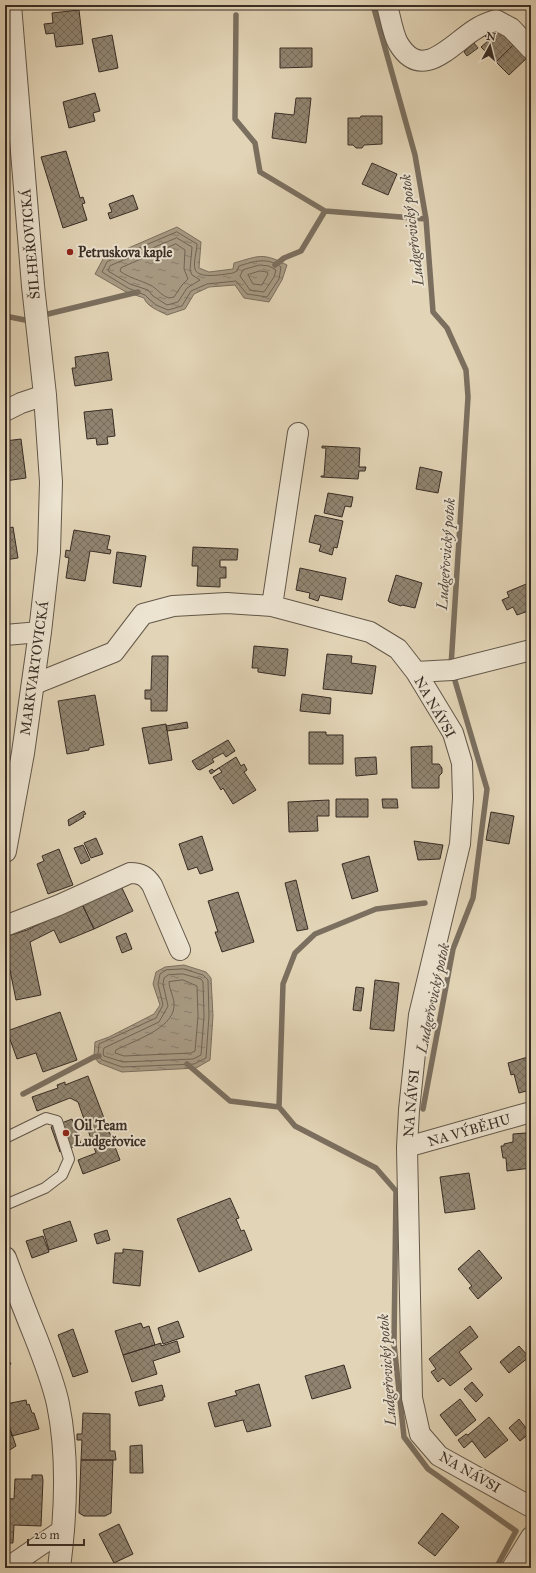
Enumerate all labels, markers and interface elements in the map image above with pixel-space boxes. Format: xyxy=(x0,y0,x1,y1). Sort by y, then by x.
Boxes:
north arrow xyxy=(470,26,510,66)
text: N xyxy=(486,30,497,44)
water label: Ludgeřovický potok xyxy=(396,173,429,288)
street label: ŠILHEŘOVICKÁ xyxy=(15,187,44,300)
place label: Petruskova kaple xyxy=(78,244,172,262)
marker: Petruskova kaple xyxy=(65,247,75,257)
water label: Ludgeřovický potok xyxy=(433,497,460,612)
street label: MARKVARTOVICKÁ xyxy=(15,599,52,736)
street label: NA NÁVSI xyxy=(410,672,461,741)
water label: Ludgeřovický potok xyxy=(412,941,455,1056)
street label: NA NÁVSI xyxy=(398,1068,423,1138)
street label: NA VÝBĚHU xyxy=(425,1108,514,1150)
place label: Oil Team Ludgeřovice xyxy=(74,1117,146,1151)
marker: Oil Team Ludgeřovice xyxy=(61,1128,71,1138)
water label: Ludgeřovický potok xyxy=(374,1313,401,1428)
street label: NA NÁVSI xyxy=(436,1446,505,1497)
scale bar xyxy=(28,1521,84,1547)
text: 20 m xyxy=(34,1528,60,1542)

